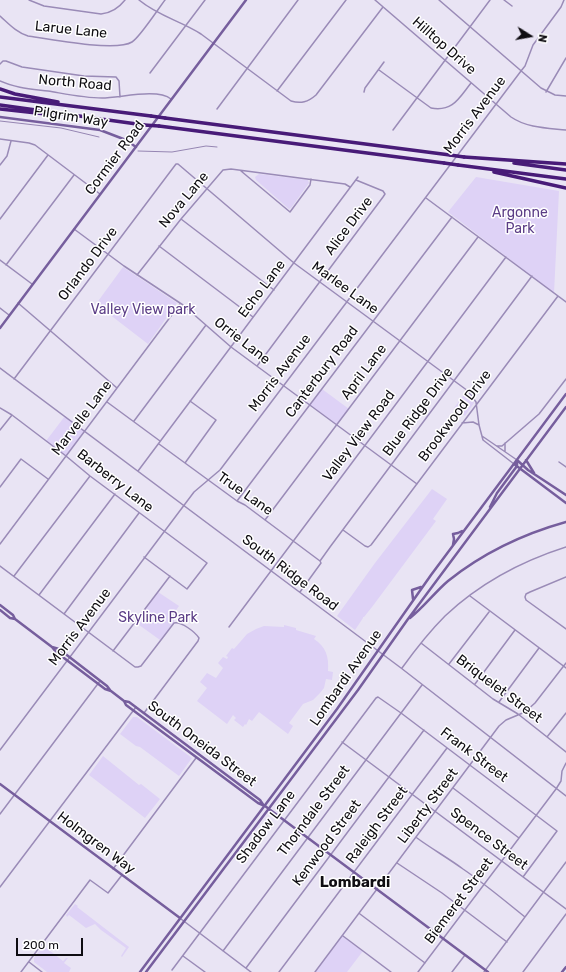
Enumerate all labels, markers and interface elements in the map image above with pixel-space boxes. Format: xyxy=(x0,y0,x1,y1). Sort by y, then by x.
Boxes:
street label: Hilltop Drive xyxy=(409,14,479,78)
north arrow xyxy=(510,16,550,56)
street label: Larue Lane xyxy=(34,18,108,42)
text: N xyxy=(535,33,549,44)
street label: North Road xyxy=(38,71,112,95)
street label: Morris Avenue xyxy=(440,73,510,157)
street label: Pilgrim Way xyxy=(33,103,109,131)
street label: Cormier Road xyxy=(82,118,148,198)
street label: Nova Lane xyxy=(156,169,212,231)
street label: Alice Drive xyxy=(322,193,376,259)
park label: Argonne Park xyxy=(492,205,548,238)
street label: Orlando Drive xyxy=(55,224,121,304)
street label: Echo Lane xyxy=(235,257,289,321)
street label: Marlee Lane xyxy=(308,258,382,318)
park label: Valley View park xyxy=(90,302,196,318)
street label: Orrie Lane xyxy=(211,314,273,368)
street label: Canterbury Road xyxy=(282,323,362,421)
street label: Morris Avenue xyxy=(245,331,315,415)
street label: April Lane xyxy=(338,341,390,403)
street label: Blue Ridge Drive xyxy=(379,364,457,460)
street label: Brookwood Drive xyxy=(415,367,495,465)
street label: Marvelle Lane xyxy=(48,377,116,459)
street label: Valley View Road xyxy=(319,387,399,485)
street label: Barberry Lane xyxy=(73,446,157,516)
street label: True Lane xyxy=(214,469,276,519)
street label: South Ridge Road xyxy=(239,531,341,615)
street label: Morris Avenue xyxy=(45,585,115,669)
park label: Skyline Park xyxy=(118,610,198,626)
street label: Lombardi Avenue xyxy=(307,627,385,729)
street label: Briquelet Street xyxy=(453,651,545,727)
street label: South Oneida Street xyxy=(144,698,260,790)
street label: Frank Street xyxy=(437,724,511,786)
street label: Thorndale Street xyxy=(274,762,354,860)
street label: Liberty Street xyxy=(394,765,462,847)
street label: Raleigh Street xyxy=(343,783,411,867)
street label: Shadow Lane xyxy=(233,787,299,867)
street label: Kenwood Street xyxy=(289,797,365,889)
street label: Spence Street xyxy=(447,804,531,874)
street label: Holmgren Way xyxy=(54,808,138,878)
street label: Biemeret Street xyxy=(421,855,497,947)
district label: Lombardi xyxy=(320,874,390,892)
scale bar xyxy=(18,930,85,956)
text: 200 m xyxy=(23,938,59,952)

